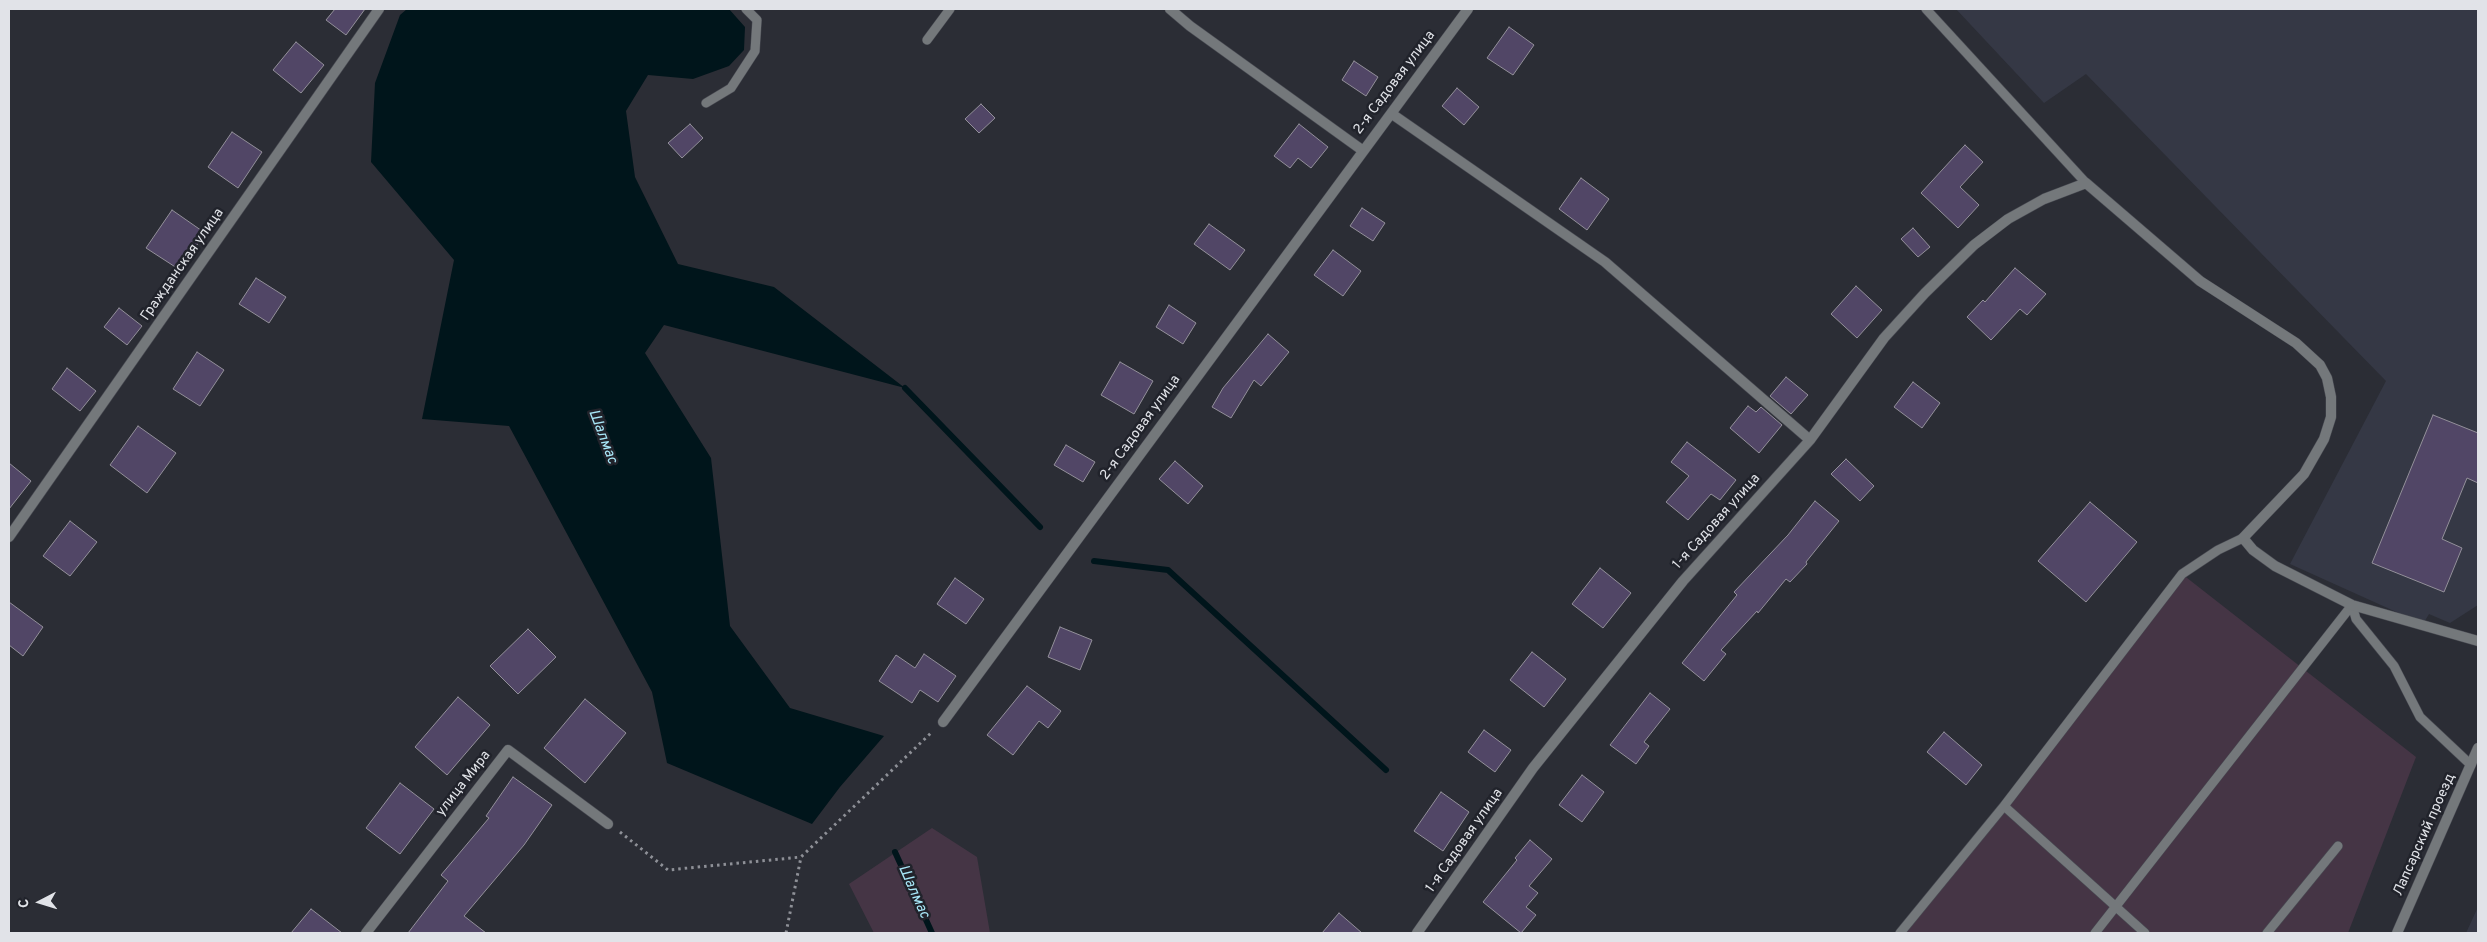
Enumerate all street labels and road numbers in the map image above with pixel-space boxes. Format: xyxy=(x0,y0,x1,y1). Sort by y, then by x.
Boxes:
street label: 2-я Садовая улица xyxy=(1351,28,1439,138)
street label: Гражданская улица xyxy=(138,206,228,324)
street label: 2-я Садовая улица xyxy=(1097,372,1185,484)
street label: 1-я Садовая улица xyxy=(1670,471,1764,573)
street label: улица Мира xyxy=(433,748,495,820)
street label: Лапсарский проезд xyxy=(2390,771,2460,899)
street label: 1-я Садовая улица xyxy=(1423,786,1507,896)

